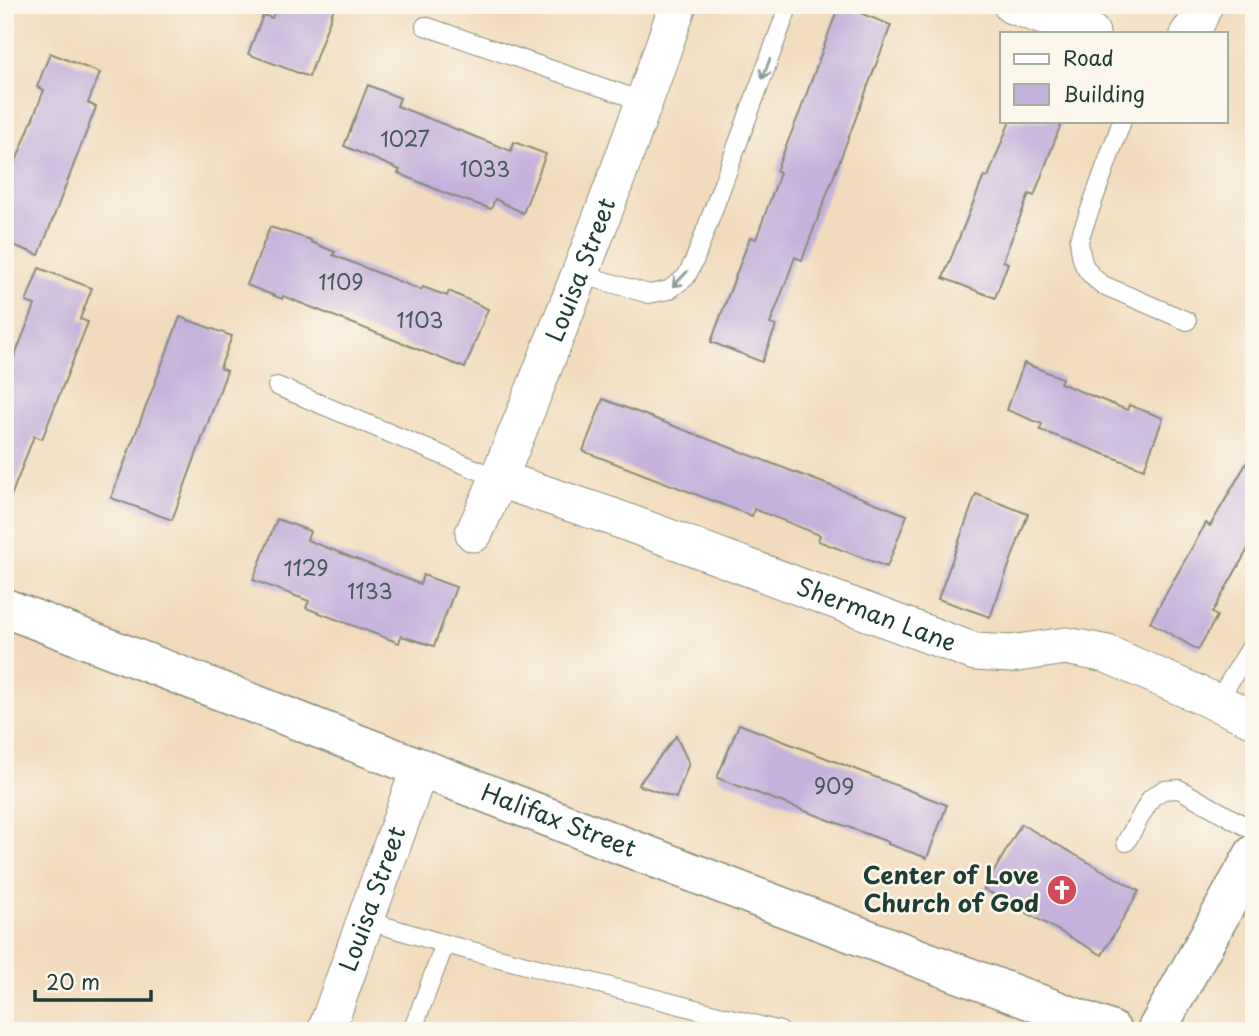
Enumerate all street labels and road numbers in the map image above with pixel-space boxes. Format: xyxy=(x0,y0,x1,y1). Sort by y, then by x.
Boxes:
street label: Louisa Street xyxy=(535,192,624,347)
street label: Sherman Lane xyxy=(792,567,962,659)
street label: Halifax Street xyxy=(476,773,642,865)
street label: Louisa Street xyxy=(329,821,414,976)

